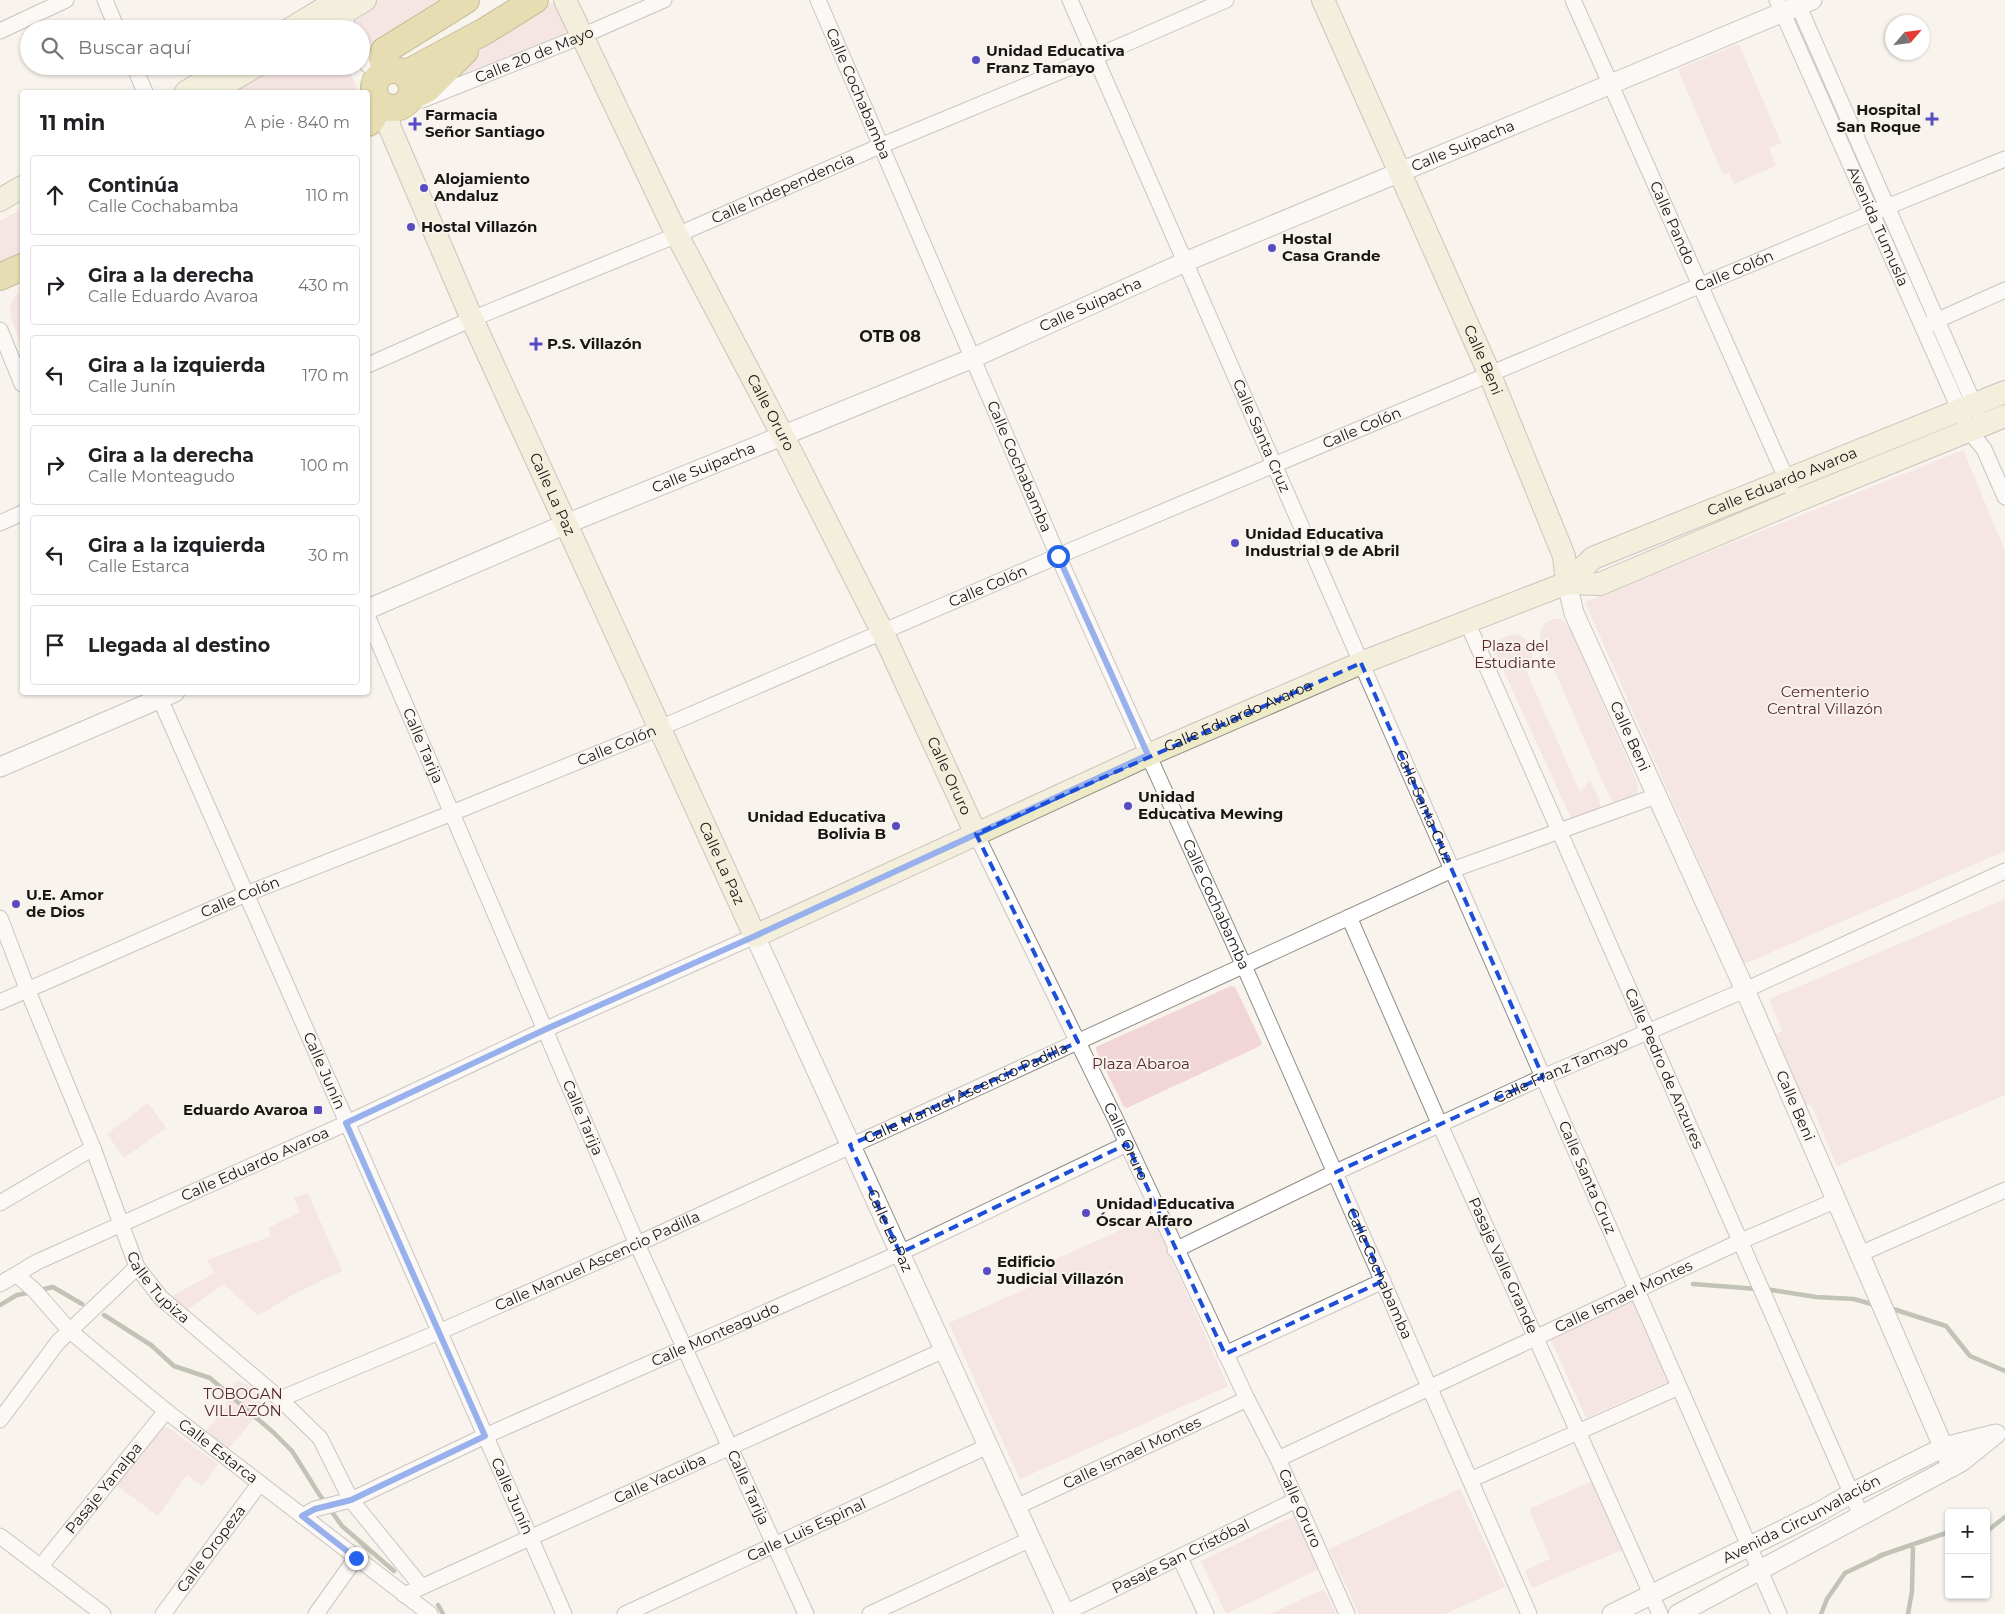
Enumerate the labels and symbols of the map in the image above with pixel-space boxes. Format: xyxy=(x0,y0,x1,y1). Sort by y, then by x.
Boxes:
north arrow xyxy=(1885,15,1930,60)
street label: Calle 20 de Mayo xyxy=(472,22,596,87)
street label: Calle Cochabamba xyxy=(822,25,896,162)
place label: Unidad Educativa Franz Tamayo xyxy=(986,41,1125,77)
marker: Unidad Educativa Franz Tamayo xyxy=(970,54,982,66)
place label: Hospital San Roque xyxy=(1837,100,1921,136)
place label: Farmacia Señor Santiago xyxy=(425,105,545,141)
marker: Hospital San Roque xyxy=(1925,112,1939,126)
street label: Calle Suipacha xyxy=(1408,115,1517,175)
marker: Farmacia Señor Santiago xyxy=(409,118,421,130)
street label: Calle Independencia xyxy=(708,148,857,228)
street label: Avenida Tumusla xyxy=(1843,163,1913,289)
place label: Alojamiento Andaluz xyxy=(433,169,530,205)
street label: Calle Pando xyxy=(1646,178,1700,267)
marker: Alojamiento Andaluz xyxy=(418,182,430,194)
place label: Hostal Villazón xyxy=(421,217,537,236)
marker: Hostal Villazón xyxy=(405,221,417,233)
place label: Hostal Casa Grande xyxy=(1282,229,1381,265)
marker: Hostal Casa Grande xyxy=(1266,242,1278,254)
street label: Calle Colón xyxy=(1692,246,1776,296)
street label: Calle Suipacha xyxy=(1036,273,1144,336)
street label: Calle Beni xyxy=(1460,322,1507,398)
district label: OTB 08 xyxy=(859,327,921,346)
place label: P.S. Villazón xyxy=(547,334,642,353)
marker: P.S. Villazón xyxy=(529,337,543,351)
street label: Calle Oruro xyxy=(743,371,799,454)
street label: Calle Santa Cruz xyxy=(1229,376,1295,495)
street label: Calle Cochabamba xyxy=(983,398,1057,535)
street label: Calle Colón xyxy=(1319,402,1404,453)
street label: Calle Suipacha xyxy=(649,438,758,497)
street label: Calle Eduardo Avaroa xyxy=(1704,443,1860,520)
street label: Calle La Paz xyxy=(526,450,580,539)
place label: Unidad Educativa Industrial 9 de Abril xyxy=(1245,524,1400,560)
marker: Unidad Educativa Industrial 9 de Abril xyxy=(1229,537,1241,549)
route start xyxy=(1047,545,1070,568)
street label: Calle Colón xyxy=(946,560,1030,611)
park label: Plaza del Estudiante xyxy=(1474,636,1556,672)
street label: Calle Eduardo Avaroa xyxy=(1161,675,1315,756)
park label: Cementerio Central Villazón xyxy=(1767,682,1883,718)
street label: Calle Beni xyxy=(1606,698,1654,774)
street label: Calle Tarija xyxy=(399,705,448,786)
street label: Calle Colón xyxy=(574,721,659,770)
street label: Calle Oruro xyxy=(923,733,976,818)
street label: Calle Santa Cruz xyxy=(1392,747,1458,866)
place label: Unidad Educativa Mewing xyxy=(1138,787,1283,823)
marker: Unidad Educativa Mewing xyxy=(1122,800,1134,812)
place label: Unidad Educativa Bolivia B xyxy=(747,807,886,843)
street label: Calle La Paz xyxy=(695,819,749,908)
marker: Unidad Educativa Bolivia B xyxy=(890,820,902,832)
street label: Calle Cochabamba xyxy=(1179,836,1254,972)
street label: Calle Colón xyxy=(198,872,282,922)
place label: U.E. Amor de Dios xyxy=(26,885,104,921)
marker: U.E. Amor de Dios xyxy=(10,898,22,910)
street label: Calle Pedro de Anzures xyxy=(1621,985,1708,1151)
street label: Calle Junín xyxy=(299,1029,350,1112)
street label: Calle Franz Tamayo xyxy=(1491,1032,1631,1107)
street label: Calle Manuel Ascencio Padilla xyxy=(860,1038,1071,1148)
park label: Plaza Abaroa xyxy=(1092,1054,1190,1073)
street label: Calle Beni xyxy=(1772,1067,1819,1144)
street label: Calle Tarija xyxy=(559,1077,608,1158)
street label: Calle Oruro xyxy=(1100,1099,1153,1183)
place label: Eduardo Avaroa xyxy=(183,1100,308,1119)
marker: Eduardo Avaroa xyxy=(312,1104,324,1116)
street label: Calle Santa Cruz xyxy=(1554,1118,1621,1237)
street label: Calle Eduardo Avaroa xyxy=(178,1122,332,1205)
street label: Calle La Paz xyxy=(863,1186,918,1275)
place label: Unidad Educativa Óscar Alfaro xyxy=(1096,1194,1235,1230)
street label: Pasaje Valle Grande xyxy=(1465,1194,1543,1336)
street label: Calle Cochabamba xyxy=(1343,1205,1417,1342)
street label: Calle Manuel Ascencio Padilla xyxy=(492,1206,703,1315)
marker: Unidad Educativa Óscar Alfaro xyxy=(1080,1207,1092,1219)
street label: Calle Tupiza xyxy=(123,1249,194,1327)
place label: Edificio Judicial Villazón xyxy=(996,1252,1124,1288)
street label: Calle Ismael Montes xyxy=(1551,1255,1695,1336)
marker: Edificio Judicial Villazón xyxy=(981,1265,993,1277)
street label: Calle Monteagudo xyxy=(648,1298,782,1371)
park label: TOBOGAN VILLAZÓN xyxy=(203,1384,283,1420)
street label: Calle Ismael Montes xyxy=(1060,1412,1204,1493)
street label: Calle Estarca xyxy=(175,1414,262,1487)
street label: Pasaje Yanalpa xyxy=(61,1438,146,1537)
street label: Calle Tarija xyxy=(723,1447,774,1528)
street label: Calle Yacuiba xyxy=(610,1449,709,1508)
street label: Calle Junín xyxy=(487,1454,538,1537)
street label: Calle Oruro xyxy=(1274,1466,1326,1550)
street label: Avenida Circunvalación xyxy=(1719,1470,1883,1567)
street label: Calle Luis Espinal xyxy=(744,1494,869,1565)
street label: Calle Oropeza xyxy=(172,1501,249,1596)
street label: Pasaje San Cristóbal xyxy=(1109,1514,1253,1598)
route end xyxy=(345,1547,368,1570)

